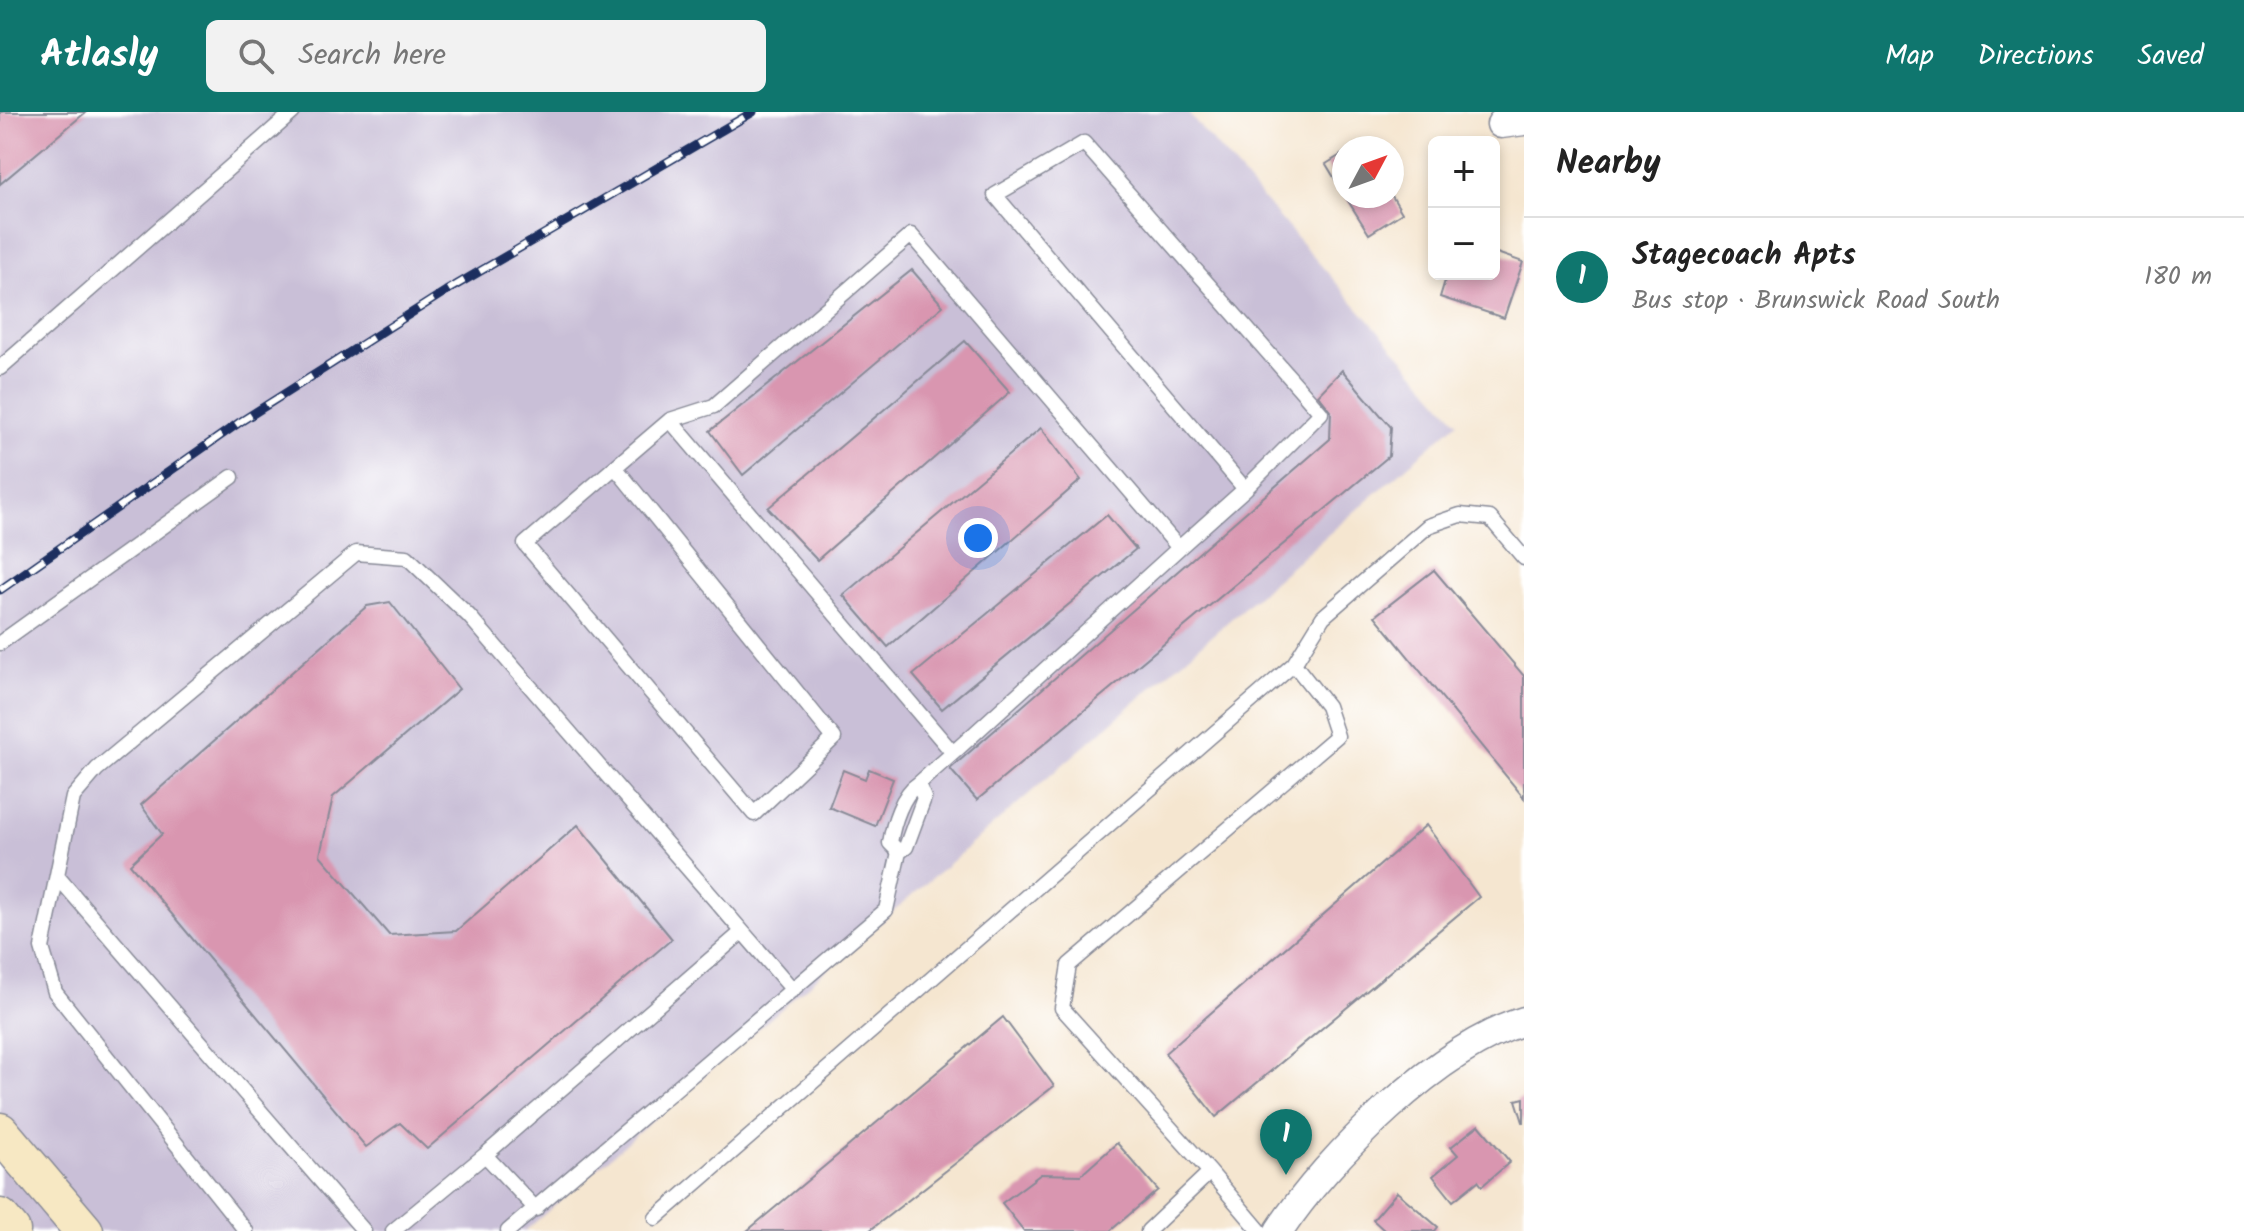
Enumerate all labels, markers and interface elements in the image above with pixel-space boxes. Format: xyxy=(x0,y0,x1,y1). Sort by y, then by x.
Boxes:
search box xyxy=(206,20,766,92)
text: Atlasly xyxy=(40,26,158,86)
text: Search here xyxy=(298,32,446,80)
icon: search xyxy=(234,34,278,78)
text: Map xyxy=(1885,34,1934,79)
text: Directions xyxy=(1978,34,2094,79)
text: Saved xyxy=(2138,34,2204,79)
north arrow xyxy=(1332,136,1404,208)
map controls xyxy=(1428,136,1500,280)
button: + xyxy=(1428,136,1500,208)
text: Nearby xyxy=(1556,137,1661,191)
button: − xyxy=(1428,208,1500,280)
text: Stagecoach Apts xyxy=(1632,232,1856,280)
text: 1 xyxy=(1578,256,1586,298)
text: 180 m xyxy=(2144,256,2212,298)
text: Bus stop · Brunswick Road South xyxy=(1632,280,2000,322)
your location xyxy=(958,518,998,558)
pin: 1 xyxy=(1260,1109,1312,1175)

